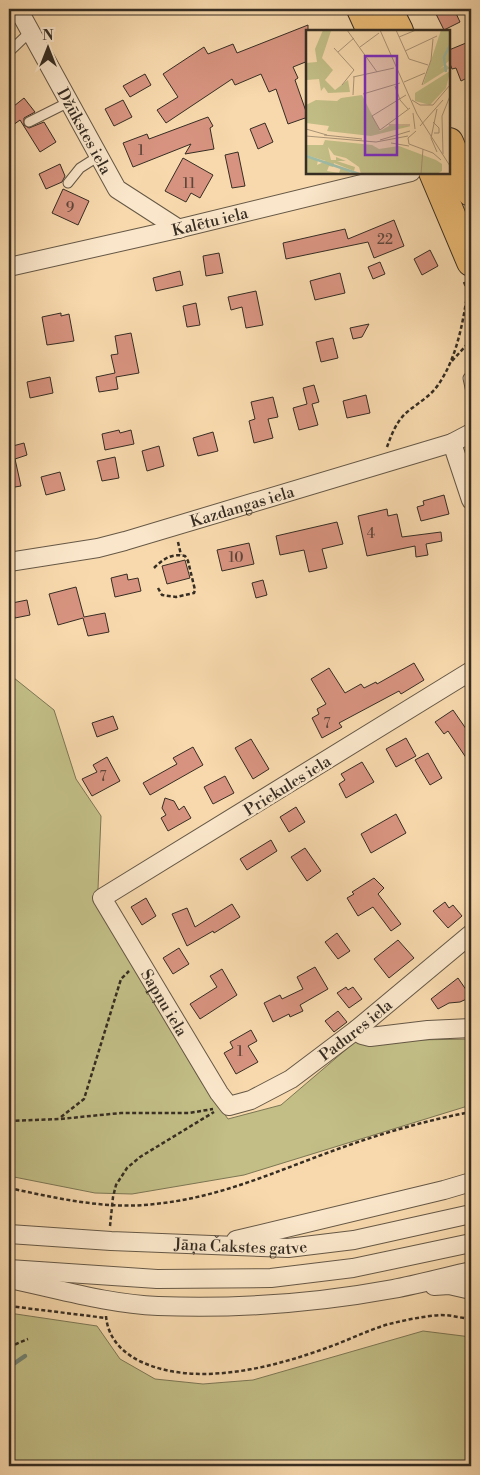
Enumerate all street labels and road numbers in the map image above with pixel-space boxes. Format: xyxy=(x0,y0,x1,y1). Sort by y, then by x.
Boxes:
street label: Džūkstes iela xyxy=(52,85,116,179)
street label: Kalētu iela xyxy=(170,203,251,241)
street label: Kazdangas iela xyxy=(188,482,298,532)
street label: Priekules iela xyxy=(240,751,335,821)
street label: Sapņu iela xyxy=(136,966,192,1041)
street label: Padures iela xyxy=(315,995,397,1065)
street label: Jāņa Čakstes gatve xyxy=(173,1234,308,1259)

